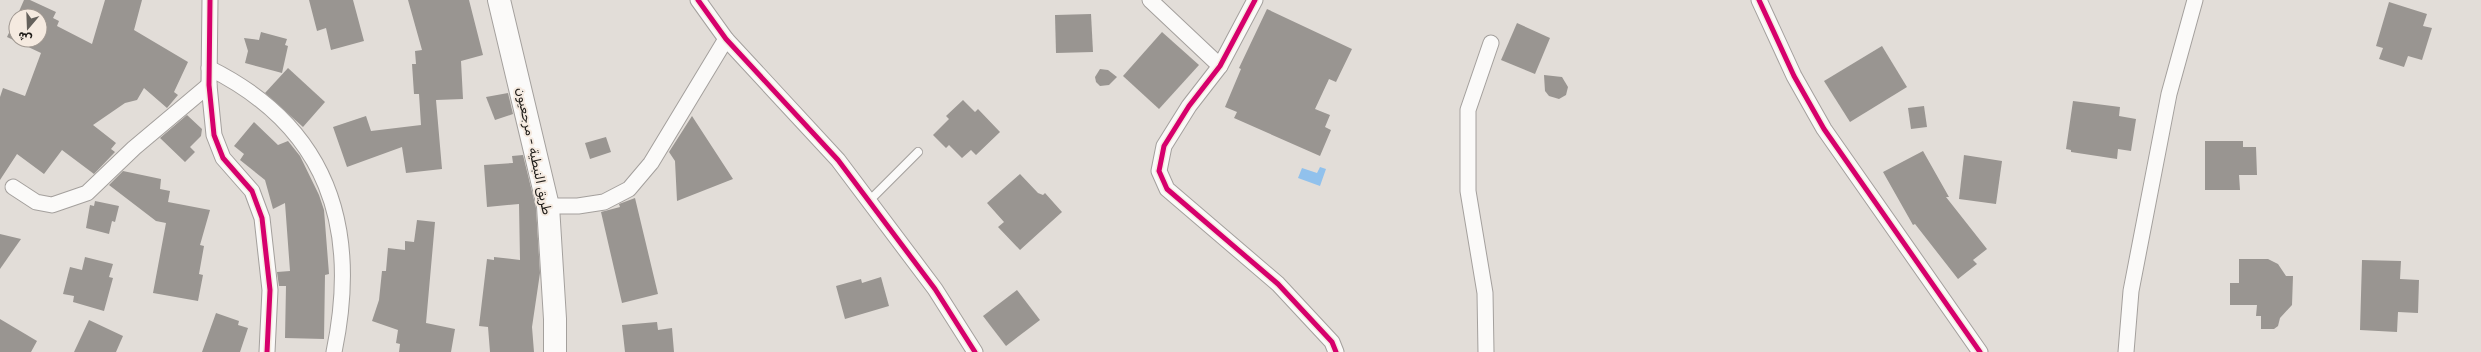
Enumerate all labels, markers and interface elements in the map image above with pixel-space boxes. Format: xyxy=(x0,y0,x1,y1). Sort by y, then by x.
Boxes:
north arrow xyxy=(8,8,48,48)
text: ش xyxy=(16,29,34,45)
street label: طريق النبطية - مرجعيون xyxy=(512,86,555,216)

